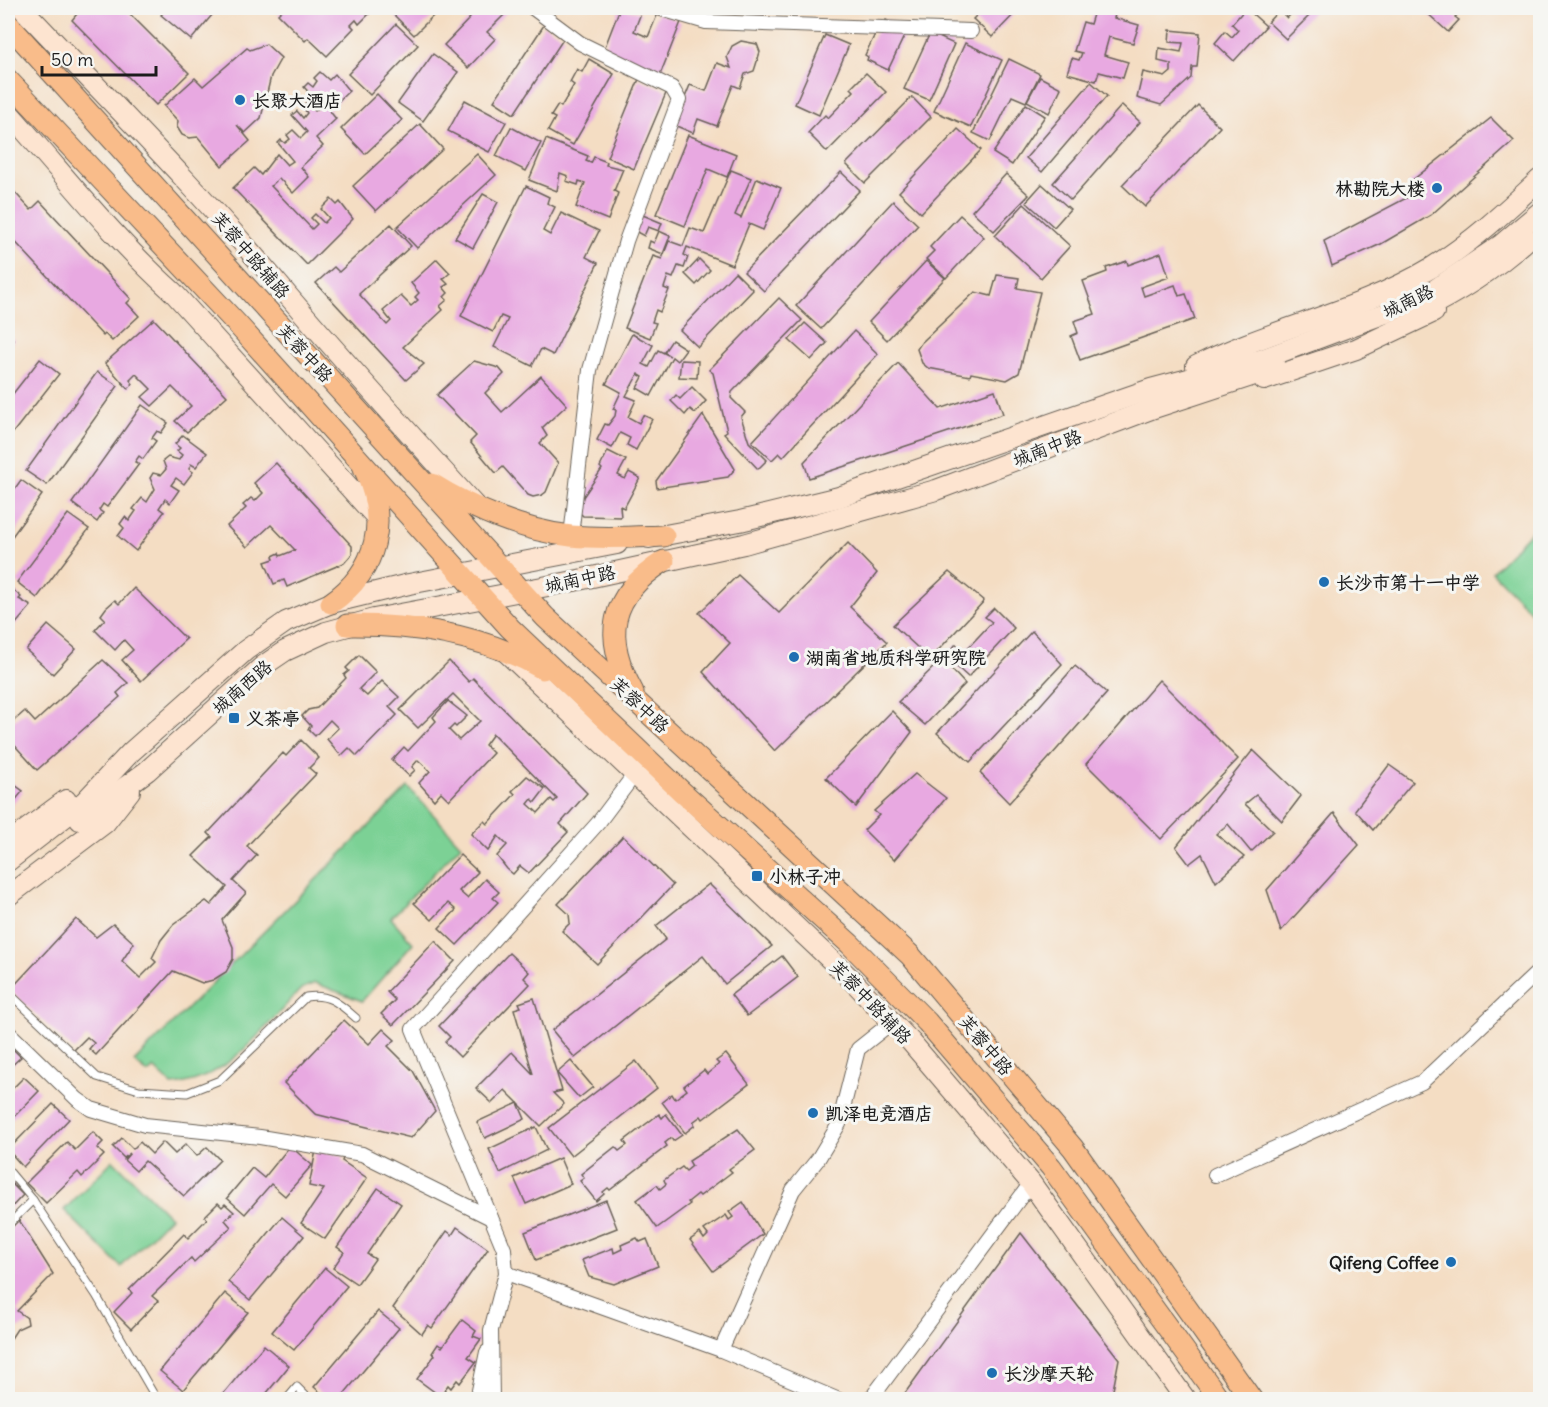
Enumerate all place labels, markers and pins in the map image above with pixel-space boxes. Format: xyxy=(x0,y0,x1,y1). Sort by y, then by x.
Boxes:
place label: 长聚大酒店 xyxy=(252,89,342,112)
marker: 长聚大酒店 xyxy=(233,93,247,107)
place label: 林勘院大楼 xyxy=(1335,177,1425,200)
marker: 林勘院大楼 xyxy=(1430,181,1444,195)
place label: 长沙市第十一中学 xyxy=(1336,571,1480,594)
marker: 长沙市第十一中学 xyxy=(1317,575,1331,589)
place label: 湖南省地质科学研究院 xyxy=(806,646,986,669)
marker: 湖南省地质科学研究院 xyxy=(787,650,801,664)
place label: 义茶亭 xyxy=(246,707,300,730)
marker: 义茶亭 xyxy=(227,711,241,725)
place label: 小林子冲 xyxy=(769,865,841,888)
marker: 小林子冲 xyxy=(750,869,764,883)
place label: 凯泽电竞酒店 xyxy=(825,1102,933,1125)
marker: 凯泽电竞酒店 xyxy=(806,1106,820,1120)
place label: Qifeng Coffee xyxy=(1329,1251,1439,1274)
marker: Qifeng Coffee xyxy=(1444,1255,1458,1269)
place label: 长沙摩天轮 xyxy=(1004,1362,1094,1385)
marker: 长沙摩天轮 xyxy=(985,1366,999,1380)

